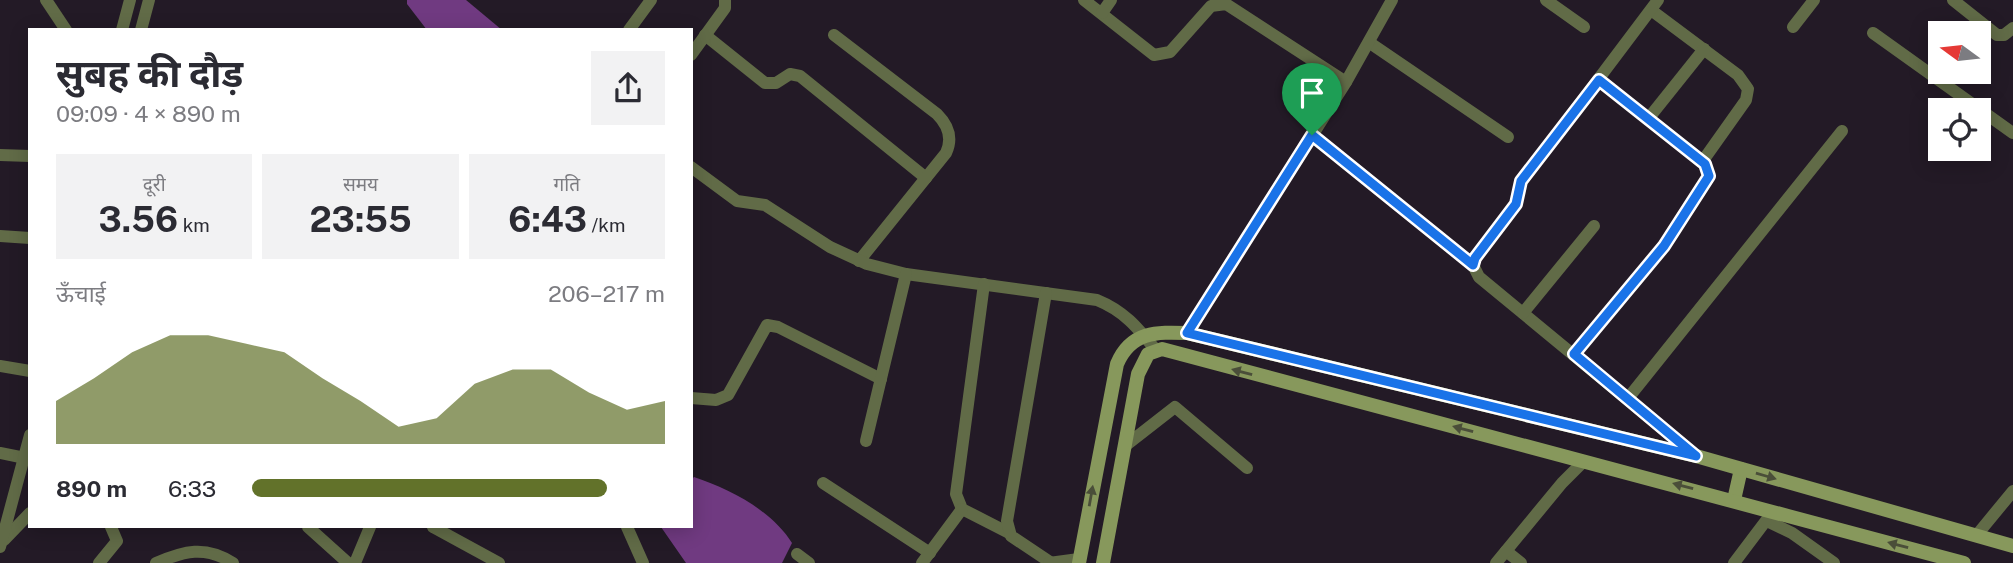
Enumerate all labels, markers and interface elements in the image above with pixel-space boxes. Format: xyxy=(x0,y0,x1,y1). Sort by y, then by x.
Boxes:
north arrow xyxy=(1928,21,1992,84)
map controls xyxy=(1928,21,1991,161)
text: सुबह की दौड़ xyxy=(56,51,243,96)
button: share xyxy=(591,51,665,125)
pin xyxy=(1282,63,1342,135)
icon: arrive xyxy=(1293,74,1331,112)
button: locate xyxy=(1928,98,1991,161)
text: 09:09 · 4 × 890 m xyxy=(56,100,241,127)
text: दूरी xyxy=(143,173,166,195)
text: समय xyxy=(343,173,378,195)
text: गति xyxy=(554,173,580,195)
text: 3.56 xyxy=(99,199,178,240)
text: 23:55 xyxy=(309,199,412,240)
text: 6:43 xyxy=(508,199,587,240)
text: km xyxy=(178,214,210,236)
text: /km xyxy=(587,214,625,236)
text: ऊँचाई xyxy=(56,280,106,307)
text: 206–217 m xyxy=(548,280,665,307)
one-way arrow xyxy=(1231,366,1253,377)
one-way arrow xyxy=(1451,423,1473,434)
one-way arrow xyxy=(1755,471,1777,482)
text: 890 m xyxy=(56,475,127,502)
text: 6:33 xyxy=(168,475,216,502)
one-way arrow xyxy=(1672,481,1693,491)
one-way arrow xyxy=(1086,485,1097,507)
one-way arrow xyxy=(1887,539,1909,550)

